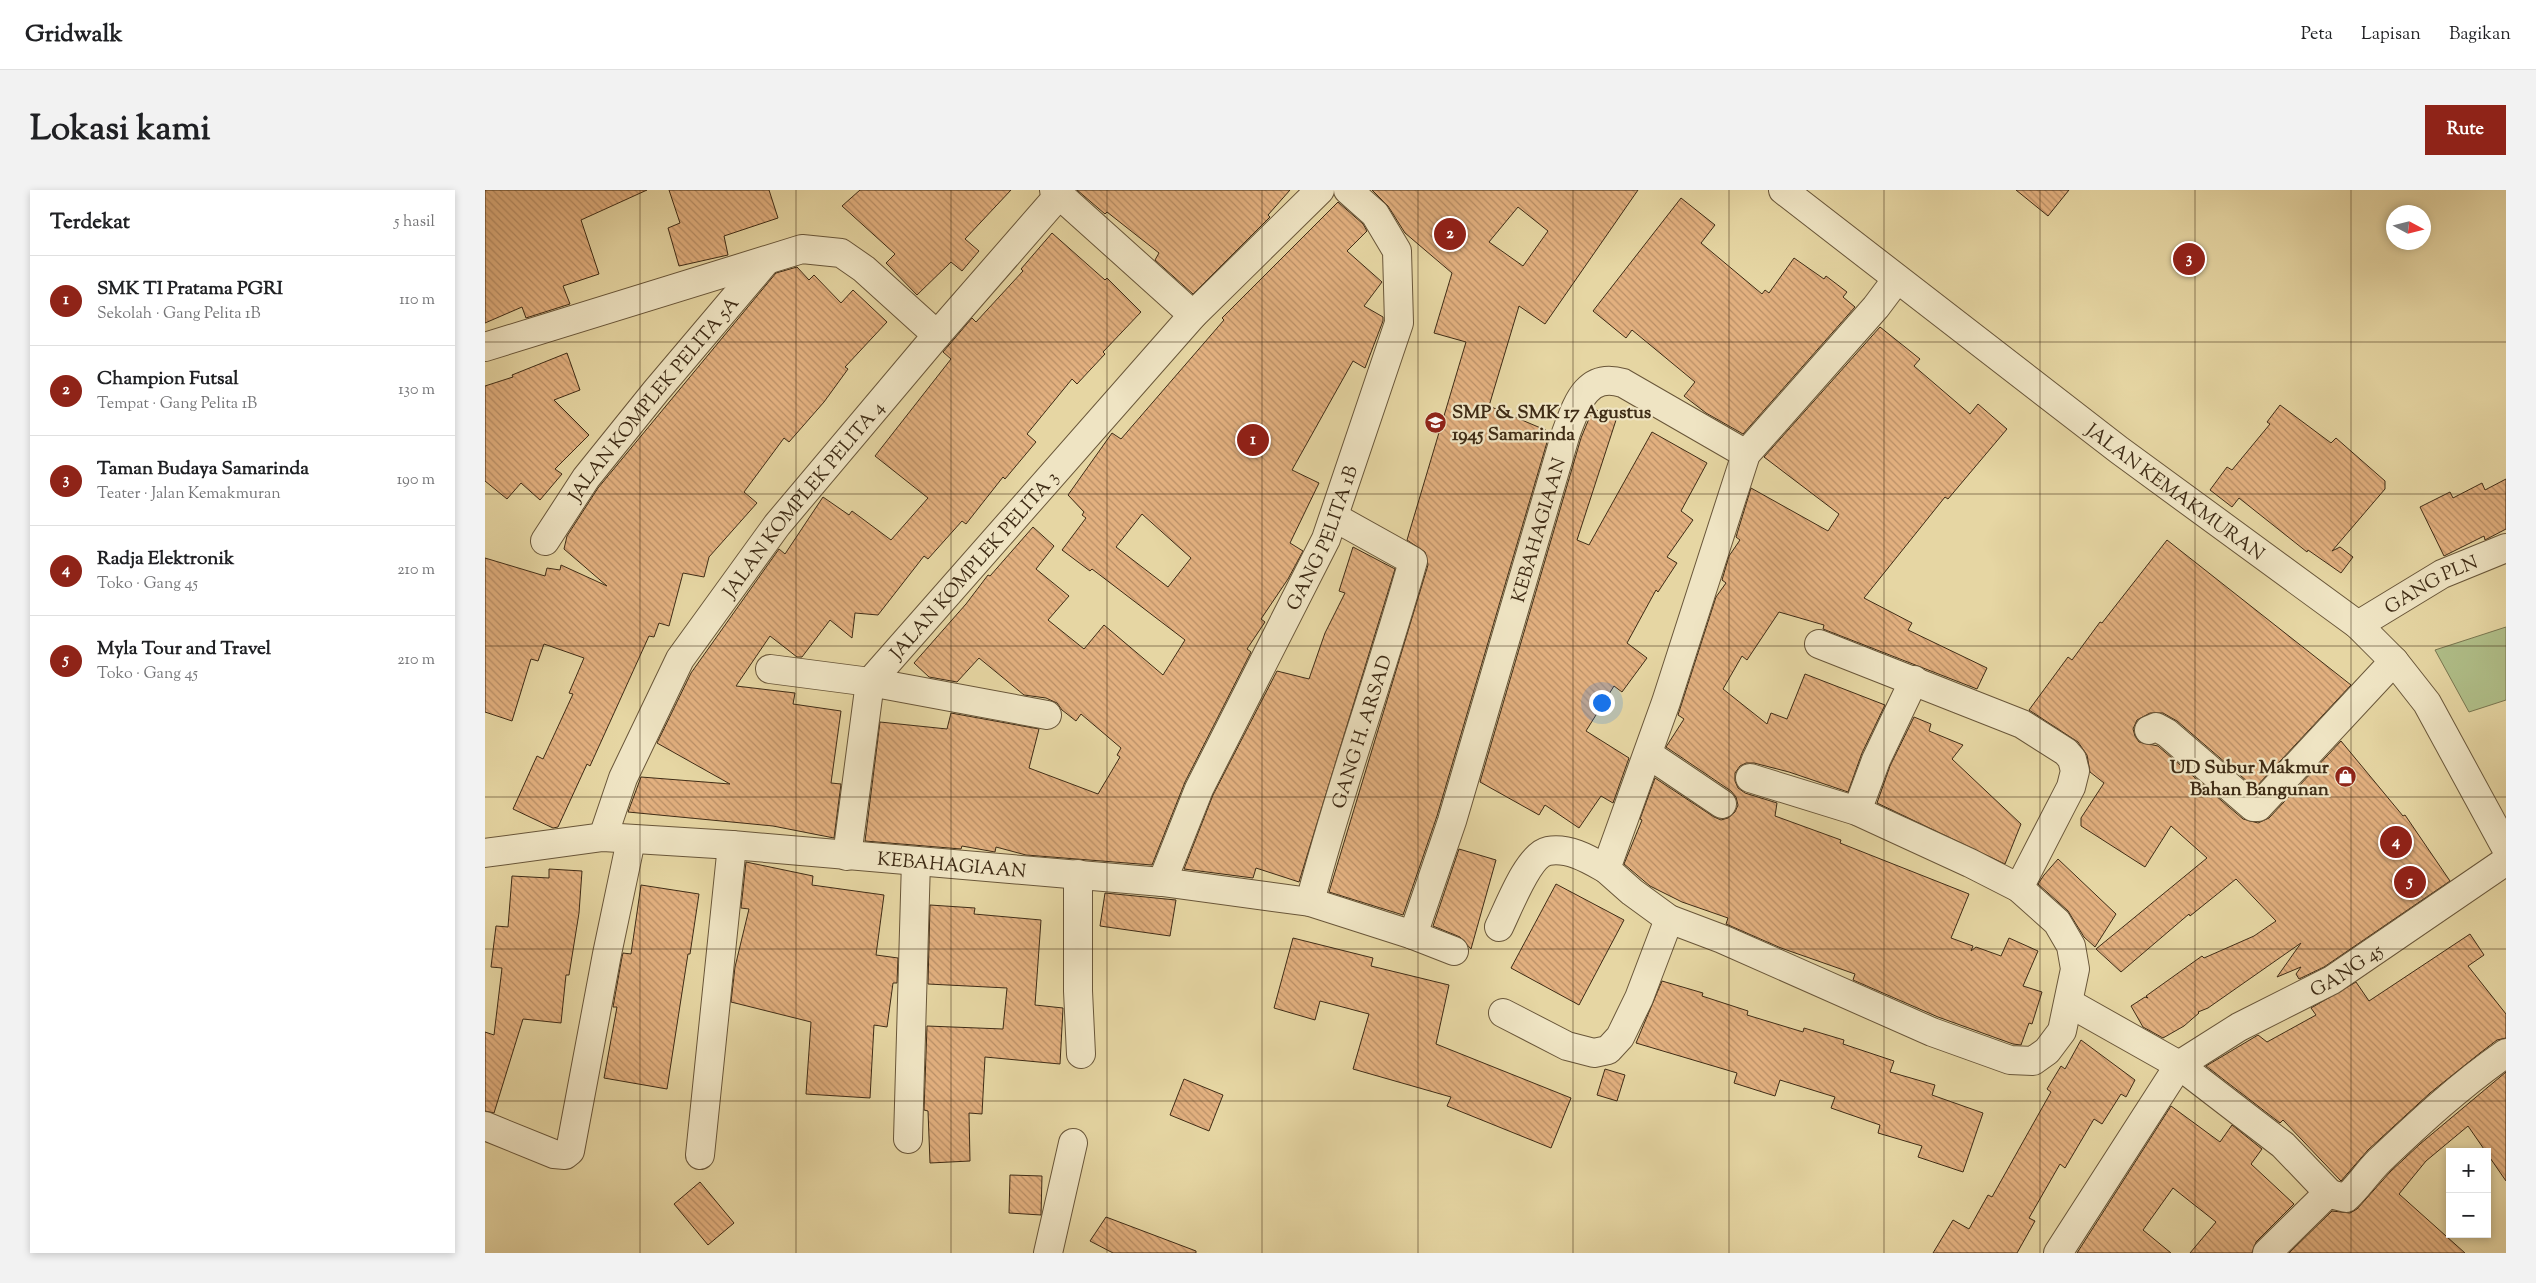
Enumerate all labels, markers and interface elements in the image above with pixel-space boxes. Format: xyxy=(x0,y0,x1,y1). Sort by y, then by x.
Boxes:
text: Gridwalk xyxy=(25,18,123,52)
text: Peta xyxy=(2301,22,2333,48)
text: Lapisan xyxy=(2361,22,2421,48)
text: Bagikan xyxy=(2449,22,2511,48)
text: Lokasi kami xyxy=(30,105,211,156)
button: Rute xyxy=(2425,105,2506,155)
north arrow xyxy=(2386,205,2431,250)
text: Terdekat xyxy=(50,208,130,238)
text: 5 hasil xyxy=(394,211,435,234)
pin: 2 xyxy=(1434,215,1466,253)
pin: 3 xyxy=(2173,240,2205,278)
text: SMK TI Pratama PGRI xyxy=(97,276,283,303)
text: 1 xyxy=(63,289,69,312)
text: 110 m xyxy=(399,289,435,312)
street label: JALAN KOMPLEK PELITA 5A xyxy=(563,291,747,509)
text: Sekolah · Gang Pelita 1B xyxy=(97,303,260,326)
text: Champion Futsal xyxy=(97,366,239,393)
text: 2 xyxy=(62,379,70,402)
text: 130 m xyxy=(398,379,435,402)
text: Tempat · Gang Pelita 1B xyxy=(97,393,257,416)
street label: JALAN KOMPLEK PELITA 4 xyxy=(717,396,892,605)
place label: SMP & SMK 17 Agustus 1945 Samarinda xyxy=(1452,400,1652,449)
school or university icon: SMP & SMK 17 Agustus 1945 Samarinda xyxy=(1424,410,1448,434)
street label: JALAN KEMAKMURAN xyxy=(2078,417,2269,568)
pin: 1 xyxy=(1237,421,1269,459)
street label: KEBAHAGIAAN xyxy=(1506,455,1574,606)
text: Taman Budaya Samarinda xyxy=(97,456,309,483)
street label: GANG PELITA 1B xyxy=(1281,462,1366,616)
street label: JALAN KOMPLEK PELITA 3 xyxy=(884,466,1066,667)
text: 3 xyxy=(63,469,69,492)
text: 190 m xyxy=(397,469,435,492)
text: Teater · Jalan Kemakmuran xyxy=(97,483,281,506)
text: Radja Elektronik xyxy=(97,546,234,573)
street label: GANG PLN xyxy=(2380,550,2483,622)
text: 4 xyxy=(62,559,70,582)
text: 210 m xyxy=(397,559,435,582)
text: Toko · Gang 45 xyxy=(97,573,198,596)
text: Myla Tour and Travel xyxy=(97,636,271,663)
text: 5 xyxy=(63,649,69,672)
text: 210 m xyxy=(397,649,435,672)
street label: GANG H. ARSAD xyxy=(1326,652,1400,812)
text: Toko · Gang 45 xyxy=(97,663,198,686)
your location xyxy=(1589,690,1615,716)
place label: UD Subur Makmur Bahan Bangunan xyxy=(2170,755,2330,804)
shop icon: UD Subur Makmur Bahan Bangunan xyxy=(2333,765,2357,789)
pin: 4 xyxy=(2380,823,2412,861)
street label: KEBAHAGIAAN xyxy=(876,847,1027,886)
pin: 5 xyxy=(2394,863,2426,901)
street label: GANG 45 xyxy=(2306,938,2389,1005)
map controls xyxy=(2446,1148,2491,1238)
button: + xyxy=(2446,1148,2491,1193)
button: − xyxy=(2446,1193,2491,1238)

